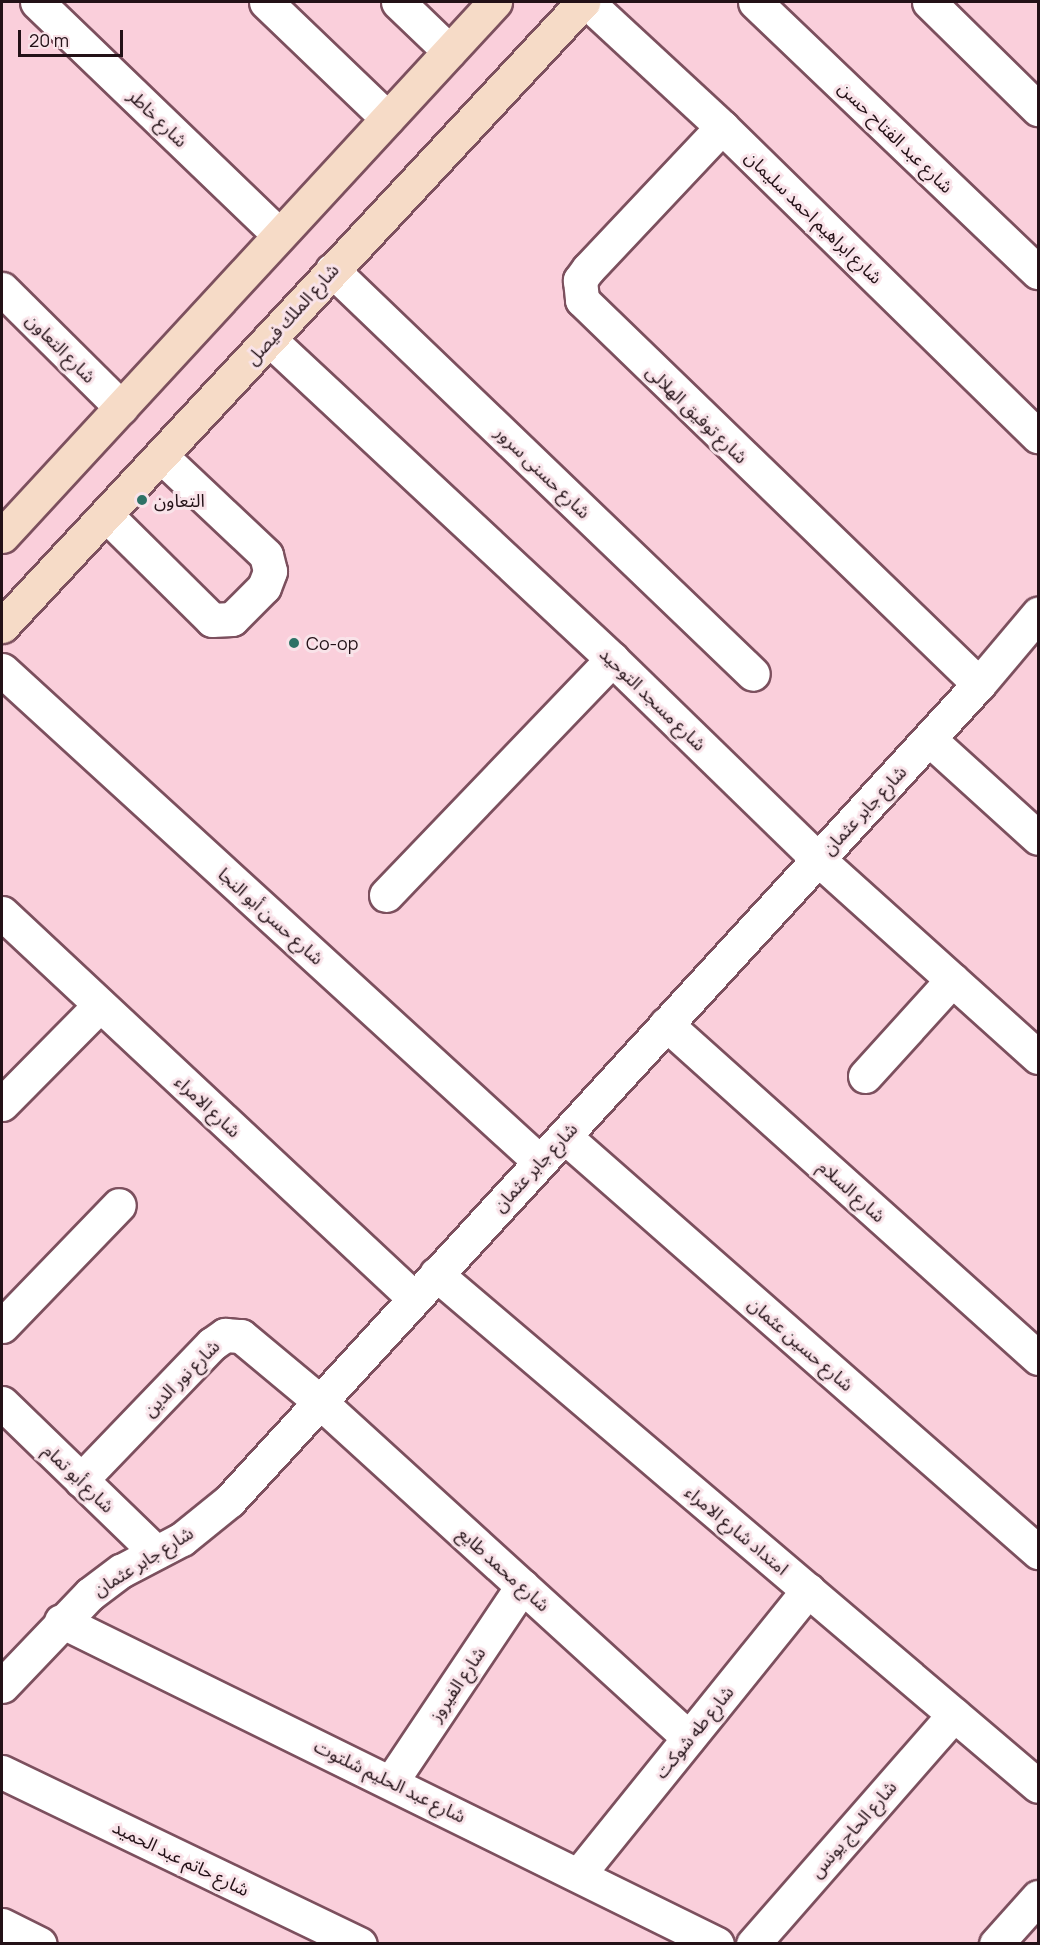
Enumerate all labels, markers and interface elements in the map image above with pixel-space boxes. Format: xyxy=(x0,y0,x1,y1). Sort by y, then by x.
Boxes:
scale bar xyxy=(21,18,126,56)
text: 20 m xyxy=(29,28,69,52)
street label: شارع عبد الفتاح حسن xyxy=(834,77,958,197)
street label: شارع خاطر xyxy=(124,85,192,151)
street label: شارع ابراهيم احمد سليمان xyxy=(741,146,887,288)
street label: شارع الملك فيصل xyxy=(241,259,343,369)
street label: شارع التعاون xyxy=(22,309,100,387)
street label: شارع توفيق الهلالى xyxy=(642,360,752,468)
street label: شارع حسنى سرور xyxy=(491,421,595,523)
place label: التعاون xyxy=(154,489,205,511)
marker: التعاون xyxy=(135,493,149,507)
place label: Co-op xyxy=(306,632,358,654)
marker: Co-op xyxy=(287,636,301,650)
street label: شارع مسجد التوحيد xyxy=(595,643,711,755)
street label: شارع جابر عثمان xyxy=(817,761,911,859)
street label: شارع حسن أبو النجا xyxy=(214,863,328,969)
street label: شارع الامراء xyxy=(171,1070,245,1142)
street label: شارع جابر عثمان xyxy=(488,1118,582,1216)
street label: شارع السلام xyxy=(814,1155,890,1227)
street label: شارع حسين عثمان xyxy=(744,1293,858,1395)
street label: شارع نور الدين xyxy=(138,1335,224,1421)
street label: شارع أبو تمام xyxy=(39,1439,119,1517)
street label: امتداد شارع الامراء xyxy=(681,1481,793,1579)
street label: شارع جابر عثمان xyxy=(89,1522,197,1600)
street label: شارع محمد طايع xyxy=(454,1522,554,1616)
street label: شارع الفيروز xyxy=(424,1643,490,1725)
street label: شارع طه شوكت xyxy=(650,1681,738,1783)
street label: شارع عبد الحليم شلتوت xyxy=(311,1735,469,1827)
street label: شارع الحاج يونس xyxy=(805,1776,901,1882)
street label: شارع حاتم عبد الحميد xyxy=(109,1816,253,1900)

